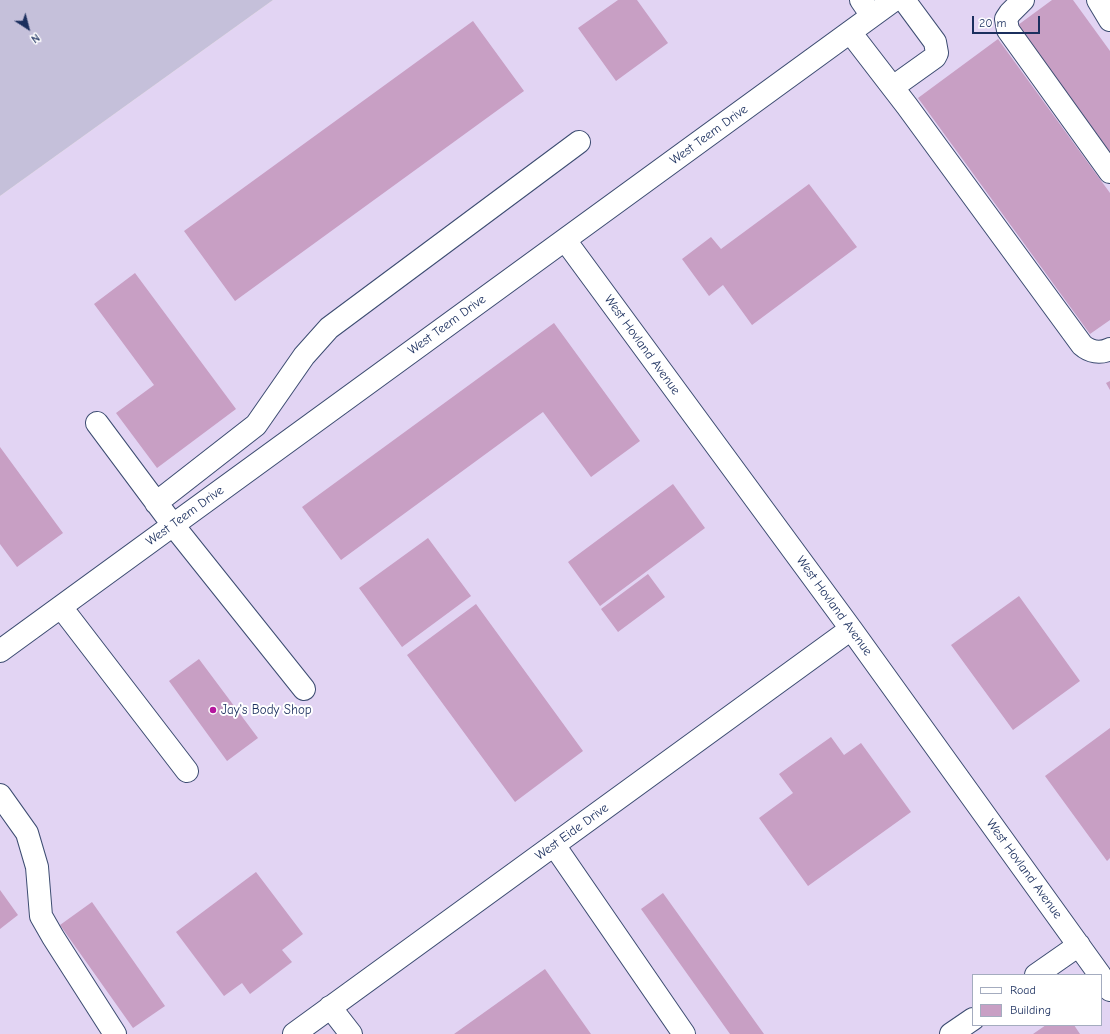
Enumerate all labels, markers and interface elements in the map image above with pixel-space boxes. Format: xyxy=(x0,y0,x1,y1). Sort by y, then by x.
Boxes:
north arrow xyxy=(8,8,48,48)
scale bar xyxy=(974,8,1042,34)
text: 20 m xyxy=(979,16,1007,30)
text: N xyxy=(29,31,42,45)
street label: West Teem Drive xyxy=(667,102,751,168)
street label: West Teem Drive xyxy=(405,292,489,358)
street label: West Hovland Avenue xyxy=(601,292,683,398)
street label: West Teem Drive xyxy=(143,483,227,549)
street label: West Hovland Avenue xyxy=(793,553,875,659)
place label: Jay's Body Shop xyxy=(221,702,312,718)
marker: Jay's Body Shop xyxy=(208,705,218,715)
street label: West Eide Drive xyxy=(532,800,612,864)
street label: West Hovland Avenue xyxy=(983,816,1065,922)
legend xyxy=(972,974,1102,1026)
text: Road xyxy=(1010,983,1036,997)
text: Building xyxy=(1010,1003,1051,1017)

